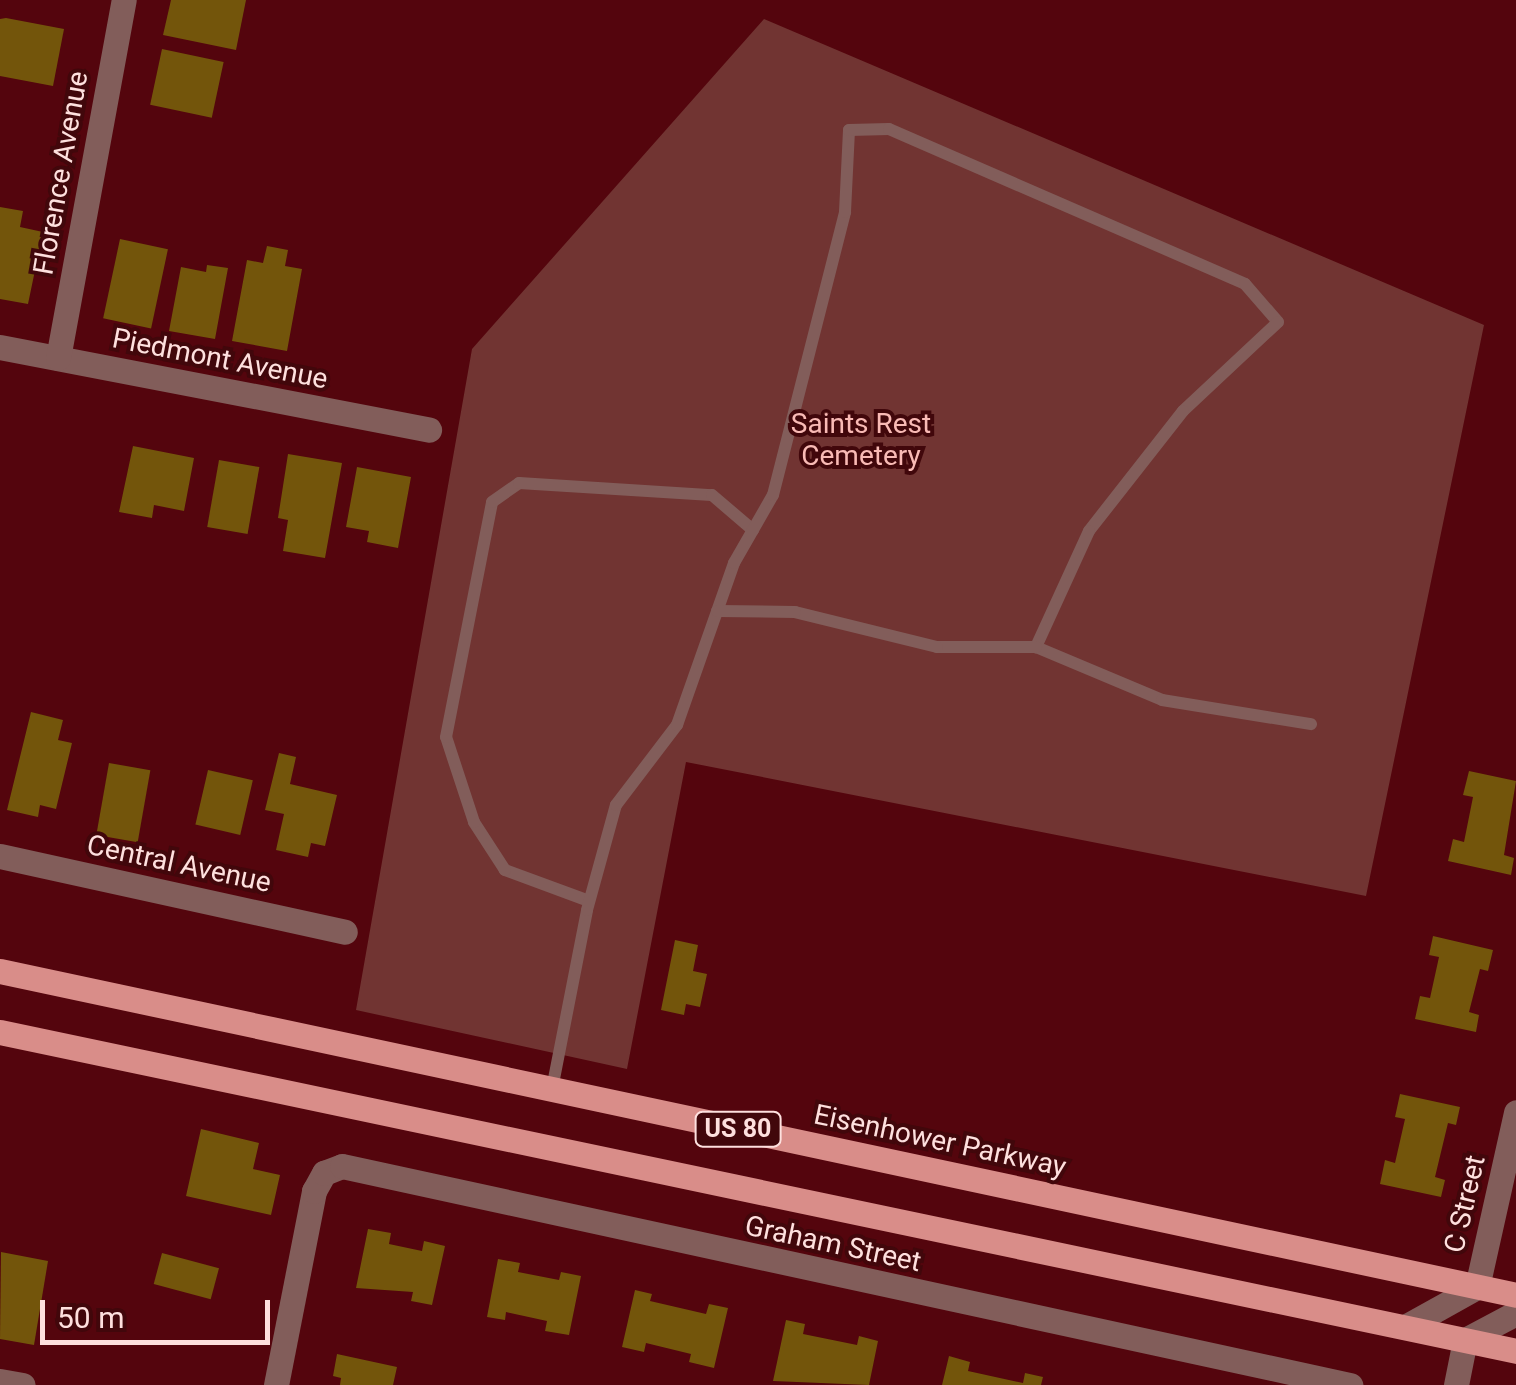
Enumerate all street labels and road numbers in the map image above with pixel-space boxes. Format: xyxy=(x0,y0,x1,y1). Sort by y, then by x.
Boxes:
street label: Florence Avenue xyxy=(27,69,95,277)
street label: Piedmont Avenue xyxy=(109,322,331,396)
street label: Central Avenue xyxy=(84,828,274,900)
street label: Eisenhower Parkway xyxy=(811,1098,1069,1184)
road number: US 80 xyxy=(693,1109,783,1149)
street label: C Street xyxy=(1437,1152,1493,1256)
street label: Graham Street xyxy=(742,1209,924,1279)

